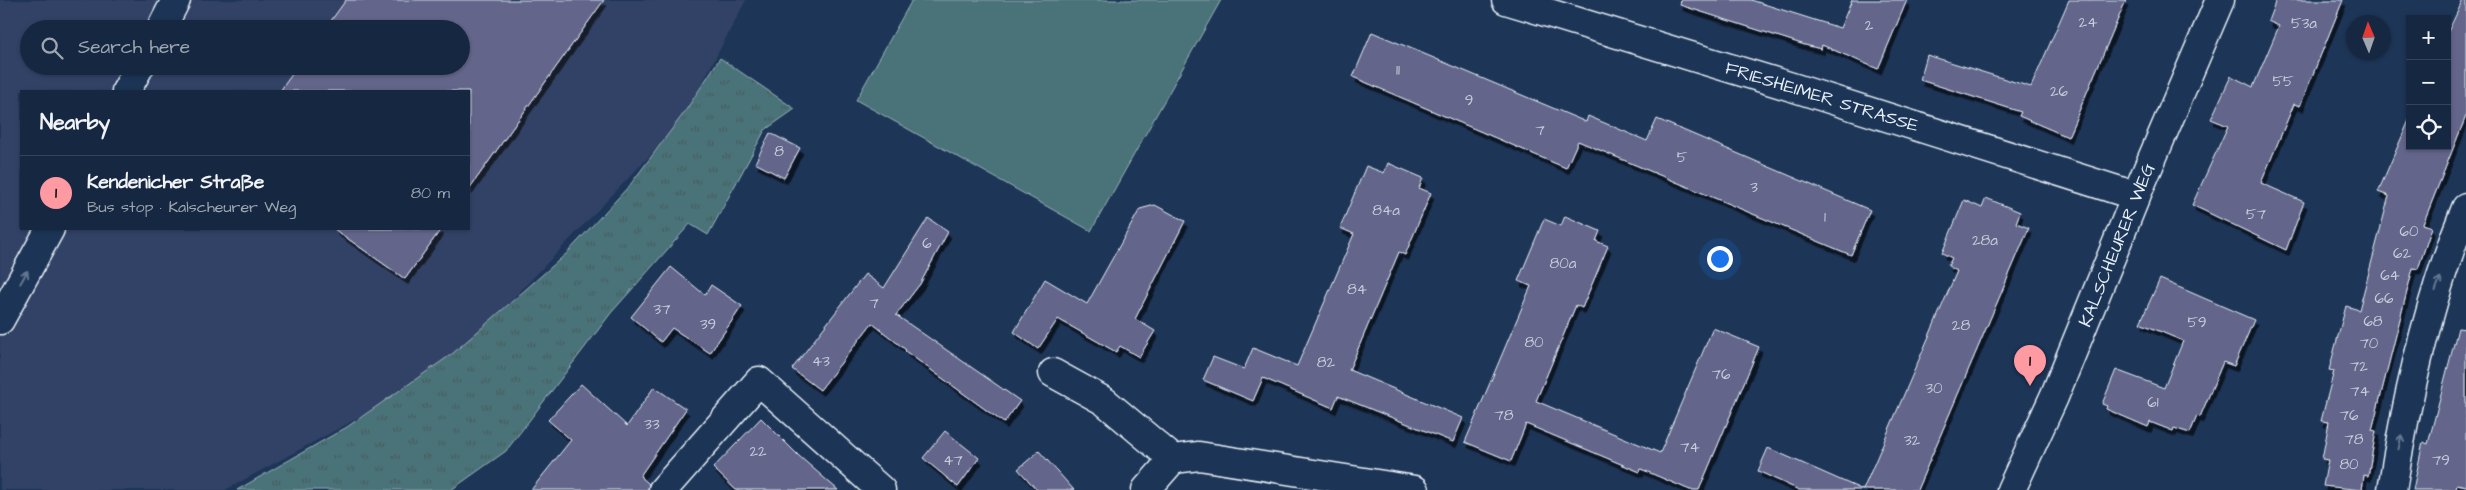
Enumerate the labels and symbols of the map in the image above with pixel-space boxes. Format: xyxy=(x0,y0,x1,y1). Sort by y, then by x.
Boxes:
house number: 24 xyxy=(2079,12,2097,33)
house number: 53a xyxy=(2291,13,2317,34)
house number: 2 xyxy=(1865,15,1874,36)
north arrow xyxy=(2346,15,2391,60)
street label: FRIESHEIMER STRASSE xyxy=(1722,56,1922,138)
house number: 11 xyxy=(1396,60,1400,81)
house number: 55 xyxy=(2272,71,2294,92)
house number: 26 xyxy=(2050,81,2069,102)
house number: 9 xyxy=(1465,90,1473,111)
house number: 7 xyxy=(1535,120,1545,141)
house number: 8 xyxy=(774,141,784,162)
house number: 5 xyxy=(1677,147,1688,168)
street label: KALSCHEURER WEG xyxy=(2073,159,2161,331)
house number: 3 xyxy=(1750,177,1758,198)
house number: 84a xyxy=(1372,200,1400,221)
house number: 57 xyxy=(2246,204,2266,225)
house number: 1 xyxy=(1824,207,1826,228)
house number: 60 xyxy=(2400,221,2419,242)
house number: 28a xyxy=(1972,230,1998,251)
house number: 6 xyxy=(922,233,932,254)
house number: 62 xyxy=(2393,243,2411,264)
your location xyxy=(1707,246,1733,272)
house number: 80a xyxy=(1550,253,1577,274)
house number: 64 xyxy=(2380,265,2400,286)
one-way arrow xyxy=(19,270,29,285)
one-way arrow xyxy=(2434,277,2443,292)
house number: 84 xyxy=(1347,279,1367,300)
house number: 66 xyxy=(2375,288,2394,309)
house number: 7 xyxy=(869,293,879,314)
house number: 37 xyxy=(654,299,670,320)
house number: 68 xyxy=(2363,311,2383,332)
house number: 59 xyxy=(2187,312,2207,333)
house number: 39 xyxy=(700,314,716,335)
house number: 28 xyxy=(1952,315,1970,336)
house number: 80 xyxy=(1524,332,1544,353)
house number: 70 xyxy=(2360,333,2379,354)
pin: 1 xyxy=(2014,345,2046,386)
house number: 43 xyxy=(812,351,830,372)
house number: 82 xyxy=(1317,352,1336,373)
house number: 72 xyxy=(2350,356,2368,377)
house number: 76 xyxy=(1712,364,1731,385)
house number: 30 xyxy=(1925,378,1943,399)
house number: 74 xyxy=(2350,381,2370,402)
house number: 61 xyxy=(2147,392,2159,413)
house number: 78 xyxy=(1495,405,1514,426)
house number: 76 xyxy=(2340,405,2359,426)
house number: 33 xyxy=(644,414,660,435)
house number: 78 xyxy=(2345,429,2364,450)
house number: 32 xyxy=(1904,430,1921,451)
one-way arrow xyxy=(2396,434,2406,450)
house number: 74 xyxy=(1680,437,1700,458)
house number: 22 xyxy=(749,441,767,462)
house number: 47 xyxy=(943,450,963,471)
house number: 79 xyxy=(2432,450,2450,471)
house number: 80 xyxy=(2339,454,2359,475)

